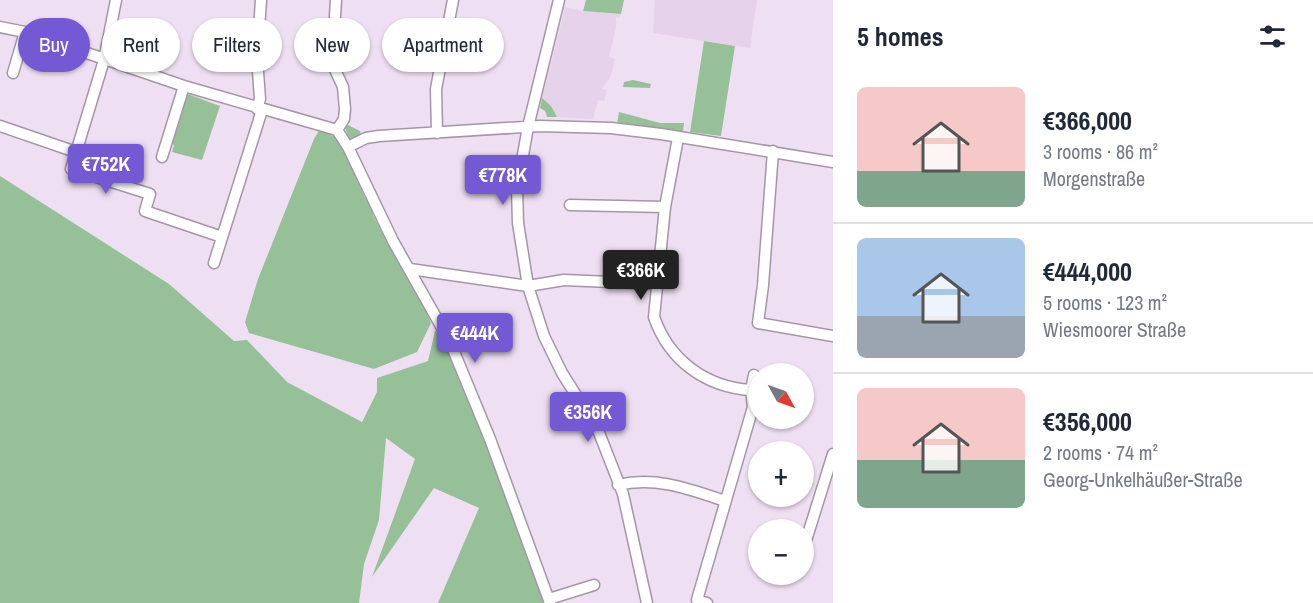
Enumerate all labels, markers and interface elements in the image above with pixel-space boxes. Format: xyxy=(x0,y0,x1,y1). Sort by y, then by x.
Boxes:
chip: Buy xyxy=(18,18,90,72)
chip: Rent xyxy=(102,18,180,72)
chip: Filters xyxy=(192,18,282,72)
chip: New xyxy=(294,18,370,72)
chip: Apartment xyxy=(382,18,504,72)
text: 5 homes xyxy=(857,19,944,54)
icon: filters xyxy=(1256,20,1289,53)
text: €366,000 xyxy=(1043,103,1132,138)
icon: home xyxy=(905,111,977,183)
text: 3 rooms · 86 m² xyxy=(1043,138,1158,165)
pin: €752K xyxy=(64,144,148,195)
text: €752K xyxy=(82,150,130,177)
pin: €778K xyxy=(461,155,545,206)
text: €778K xyxy=(479,161,527,188)
text: Morgenstraße xyxy=(1043,165,1145,192)
pin: €366K xyxy=(599,250,683,301)
text: €444,000 xyxy=(1043,254,1132,289)
text: €366K xyxy=(617,256,665,283)
icon: home xyxy=(905,262,977,334)
text: 5 rooms · 123 m² xyxy=(1043,289,1167,316)
pin: €444K xyxy=(433,313,517,364)
text: Wiesmoorer Straße xyxy=(1043,316,1186,343)
text: €444K xyxy=(451,319,499,346)
north arrow xyxy=(748,363,814,429)
map controls xyxy=(748,363,814,585)
pin: €356K xyxy=(546,392,630,443)
text: €356K xyxy=(564,398,612,425)
text: €356,000 xyxy=(1043,404,1132,439)
icon: home xyxy=(905,412,977,484)
text: 2 rooms · 74 m² xyxy=(1043,439,1158,466)
button: + xyxy=(748,441,814,507)
text: Georg-Unkelhäußer-Straße xyxy=(1043,466,1243,493)
button: − xyxy=(748,519,814,585)

